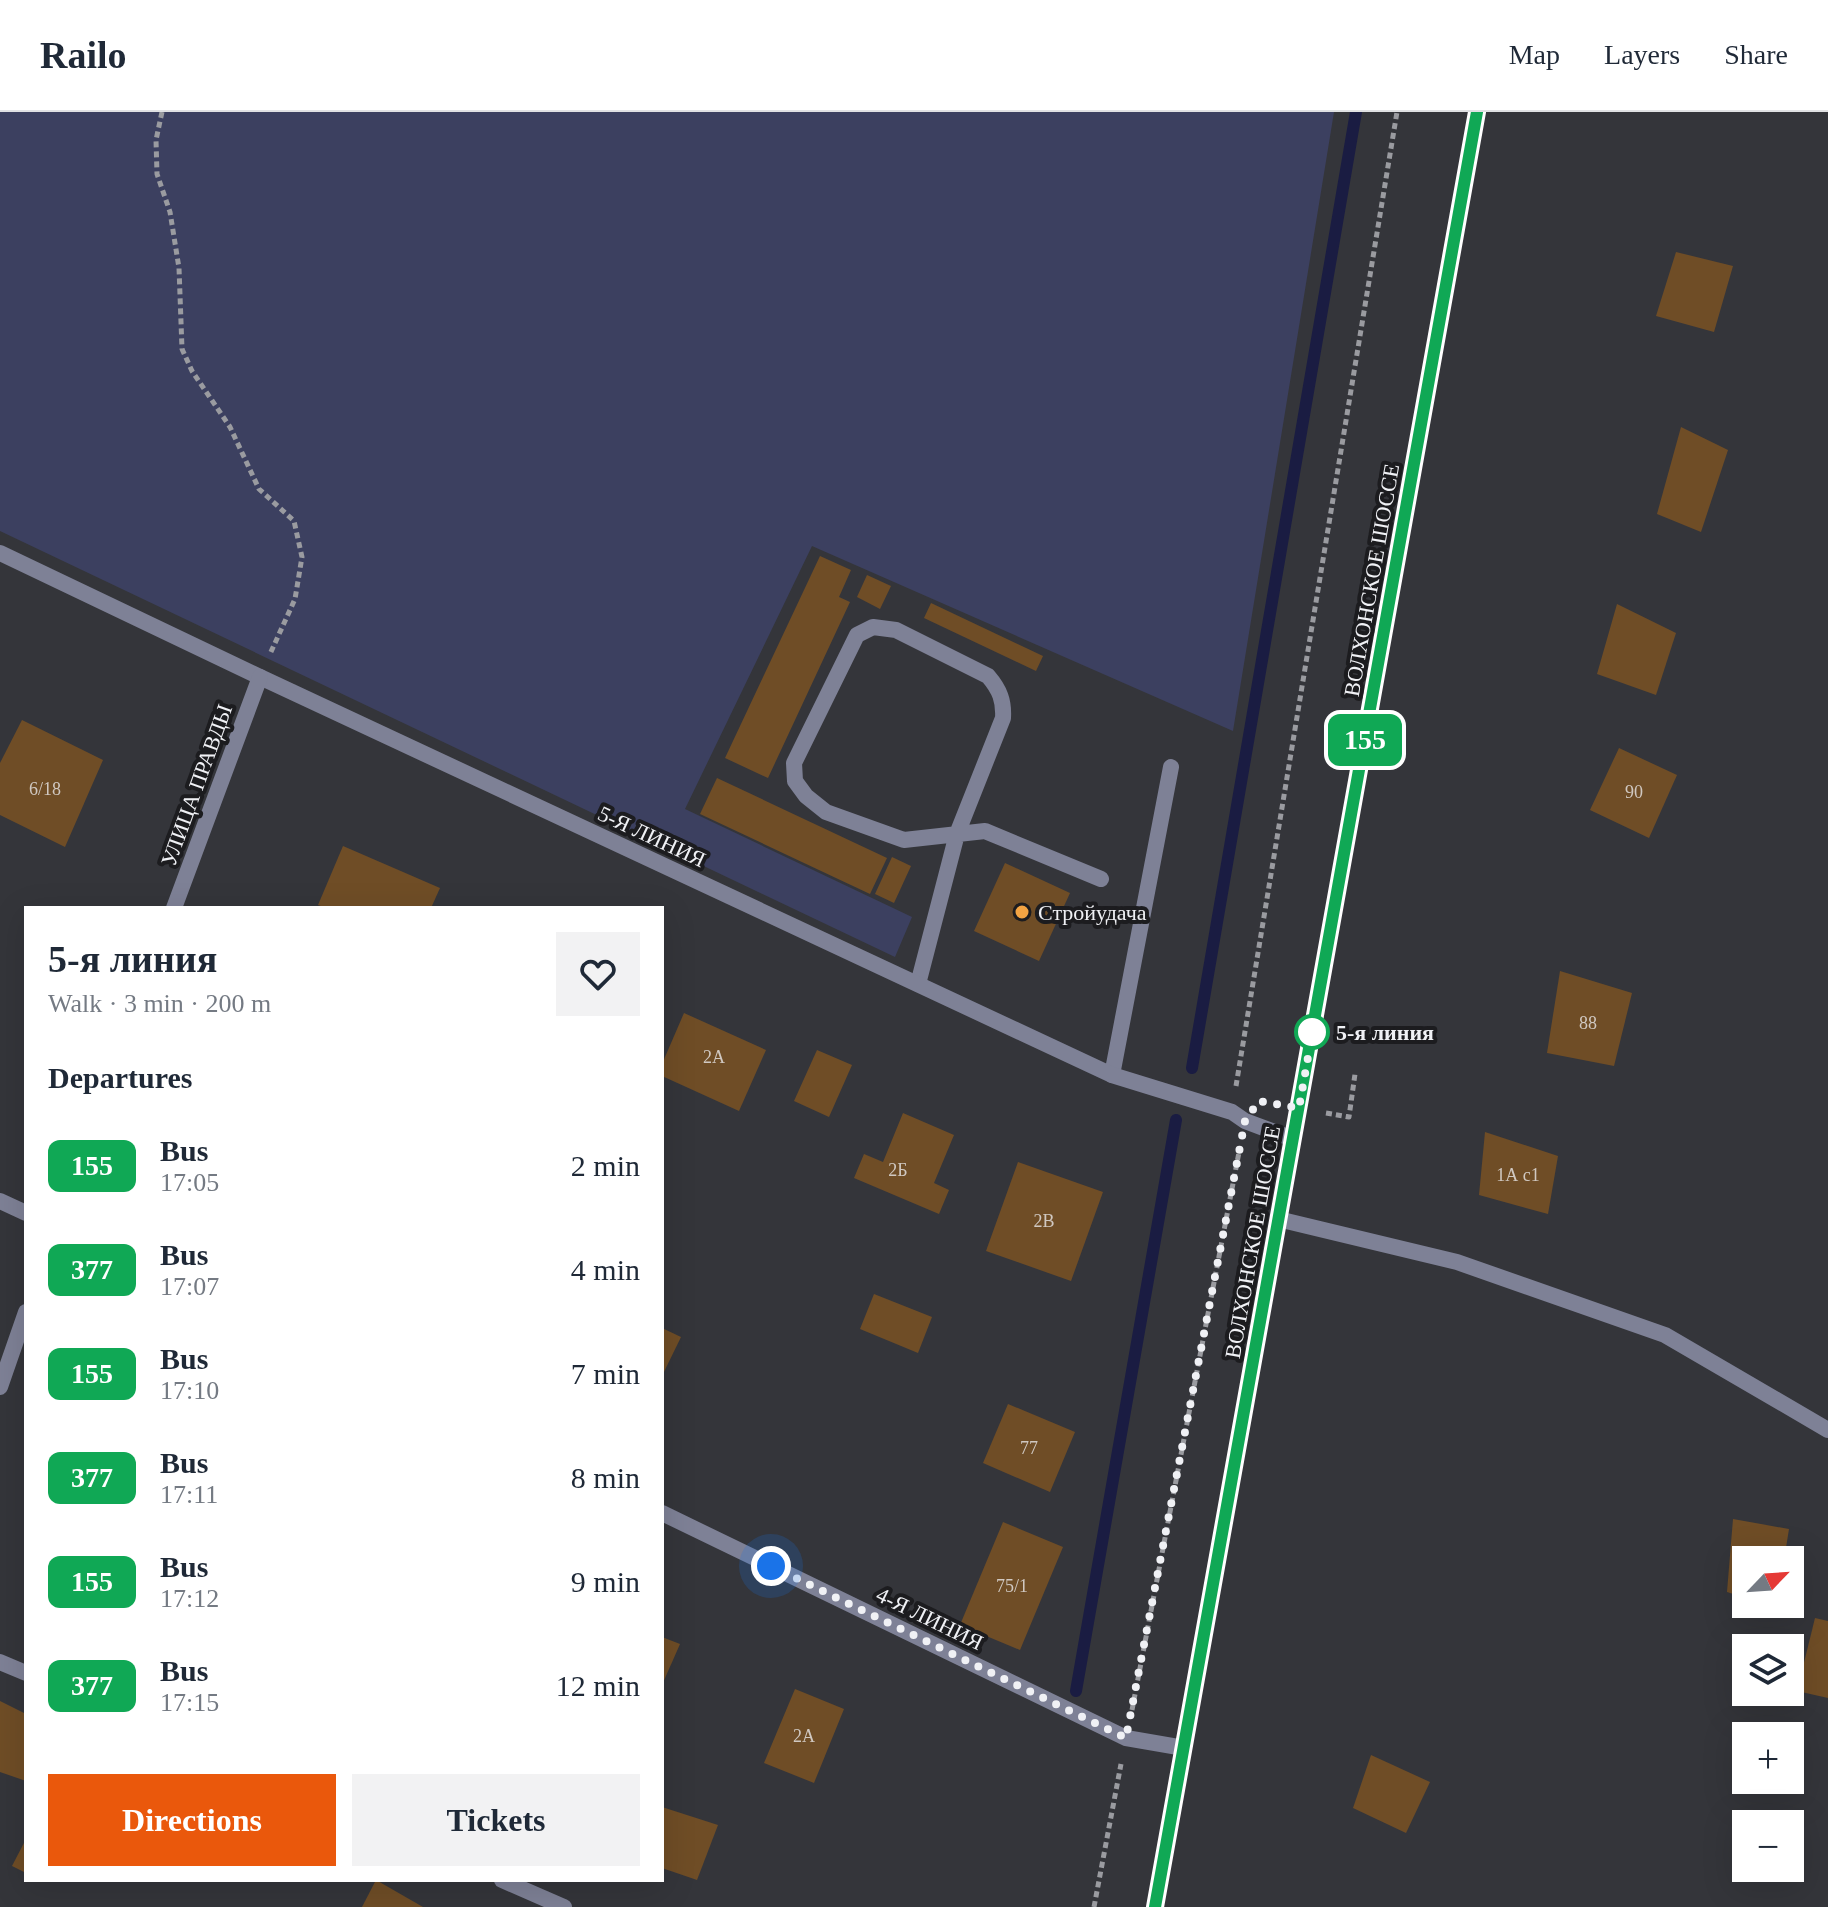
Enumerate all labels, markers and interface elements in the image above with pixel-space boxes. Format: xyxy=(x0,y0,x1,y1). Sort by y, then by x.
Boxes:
text: Railo xyxy=(40,34,127,76)
text: Map xyxy=(1509,39,1560,70)
text: Layers xyxy=(1604,39,1680,70)
text: Share xyxy=(1724,39,1788,70)
street label: ВОЛХОНСКОЕ ШОССЕ xyxy=(1339,462,1404,698)
street label: УЛИЦА ПРАВДЫ xyxy=(156,701,237,870)
line badge: 155 xyxy=(1319,714,1411,766)
text: 155 xyxy=(1344,724,1386,755)
house number: 6/18 xyxy=(29,779,61,799)
house number: 90 xyxy=(1625,782,1643,802)
street label: 5-Я ЛИНИЯ xyxy=(594,801,710,872)
place label: Стройудача xyxy=(1038,900,1147,925)
marker: Стройудача xyxy=(1013,903,1031,921)
button: heart xyxy=(556,932,640,1016)
text: 5-я линия xyxy=(48,938,217,980)
text: Walk · 3 min · 200 m xyxy=(48,989,271,1018)
house number: 88 xyxy=(1579,1013,1597,1033)
marker: 5-я линия xyxy=(1295,1015,1329,1049)
place label: 5-я линия xyxy=(1336,1020,1434,1045)
house number: 2А xyxy=(703,1047,725,1067)
text: Departures xyxy=(48,1061,192,1094)
street label: ВОЛХОНСКОЕ ШОССЕ xyxy=(1220,1124,1285,1360)
text: Bus xyxy=(160,1134,208,1167)
text: 2 min xyxy=(571,1149,640,1182)
text: 155 xyxy=(71,1150,113,1181)
house number: 2Б xyxy=(888,1160,908,1180)
house number: 1А с1 xyxy=(1496,1165,1540,1185)
text: 17:05 xyxy=(160,1168,219,1197)
house number: 2В xyxy=(1033,1211,1055,1231)
text: Bus xyxy=(160,1238,208,1271)
text: 4 min xyxy=(571,1253,640,1286)
text: 377 xyxy=(71,1254,113,1285)
text: 17:07 xyxy=(160,1272,219,1301)
text: Bus xyxy=(160,1342,208,1375)
text: 7 min xyxy=(571,1357,640,1390)
text: 155 xyxy=(71,1358,113,1389)
text: 17:10 xyxy=(160,1376,219,1405)
house number: 77 xyxy=(1020,1438,1038,1458)
text: Bus xyxy=(160,1446,208,1479)
text: 8 min xyxy=(571,1461,640,1494)
text: 377 xyxy=(71,1462,113,1493)
text: 17:11 xyxy=(160,1480,218,1509)
your location xyxy=(751,1546,791,1586)
north arrow xyxy=(1732,1546,1804,1618)
map controls xyxy=(1732,1546,1804,1882)
text: Bus xyxy=(160,1550,208,1583)
text: 9 min xyxy=(571,1565,640,1598)
text: 155 xyxy=(71,1566,113,1597)
house number: 75/1 xyxy=(996,1576,1028,1596)
street label: 4-Я ЛИНИЯ xyxy=(872,1582,988,1655)
text: 17:12 xyxy=(160,1584,219,1613)
button: layers xyxy=(1732,1634,1804,1706)
text: Bus xyxy=(160,1654,208,1687)
text: 12 min xyxy=(556,1669,640,1702)
text: 377 xyxy=(71,1670,113,1701)
text: 17:15 xyxy=(160,1688,219,1717)
button: + xyxy=(1732,1722,1804,1794)
house number: 2А xyxy=(793,1726,815,1746)
button: Directions xyxy=(48,1774,336,1866)
button: Tickets xyxy=(352,1774,640,1866)
button: − xyxy=(1732,1810,1804,1882)

